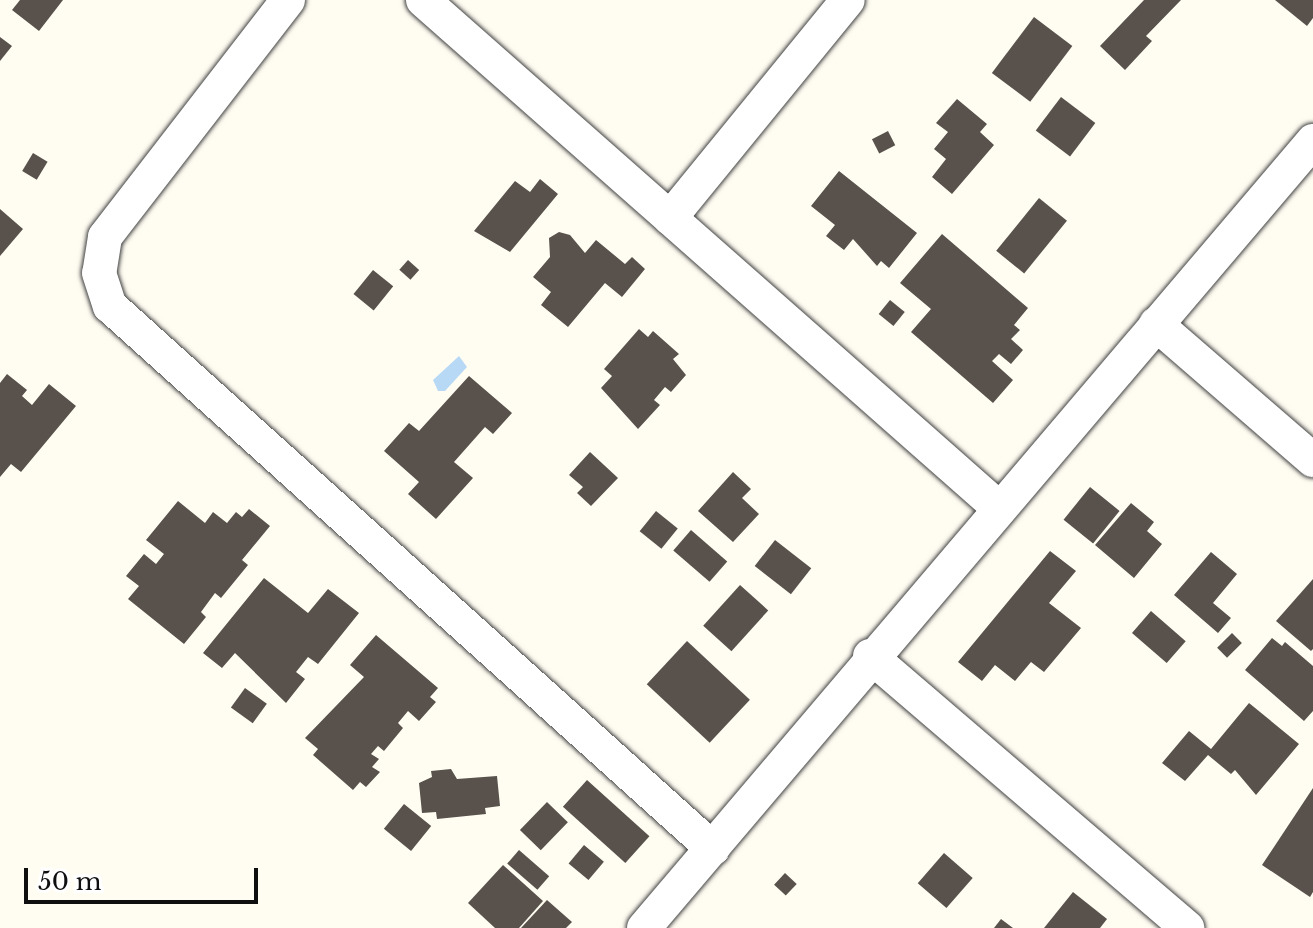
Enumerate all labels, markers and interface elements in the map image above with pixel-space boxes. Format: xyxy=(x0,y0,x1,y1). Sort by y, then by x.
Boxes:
scale bar xyxy=(28,852,262,902)
text: 50 m xyxy=(38,867,101,896)

